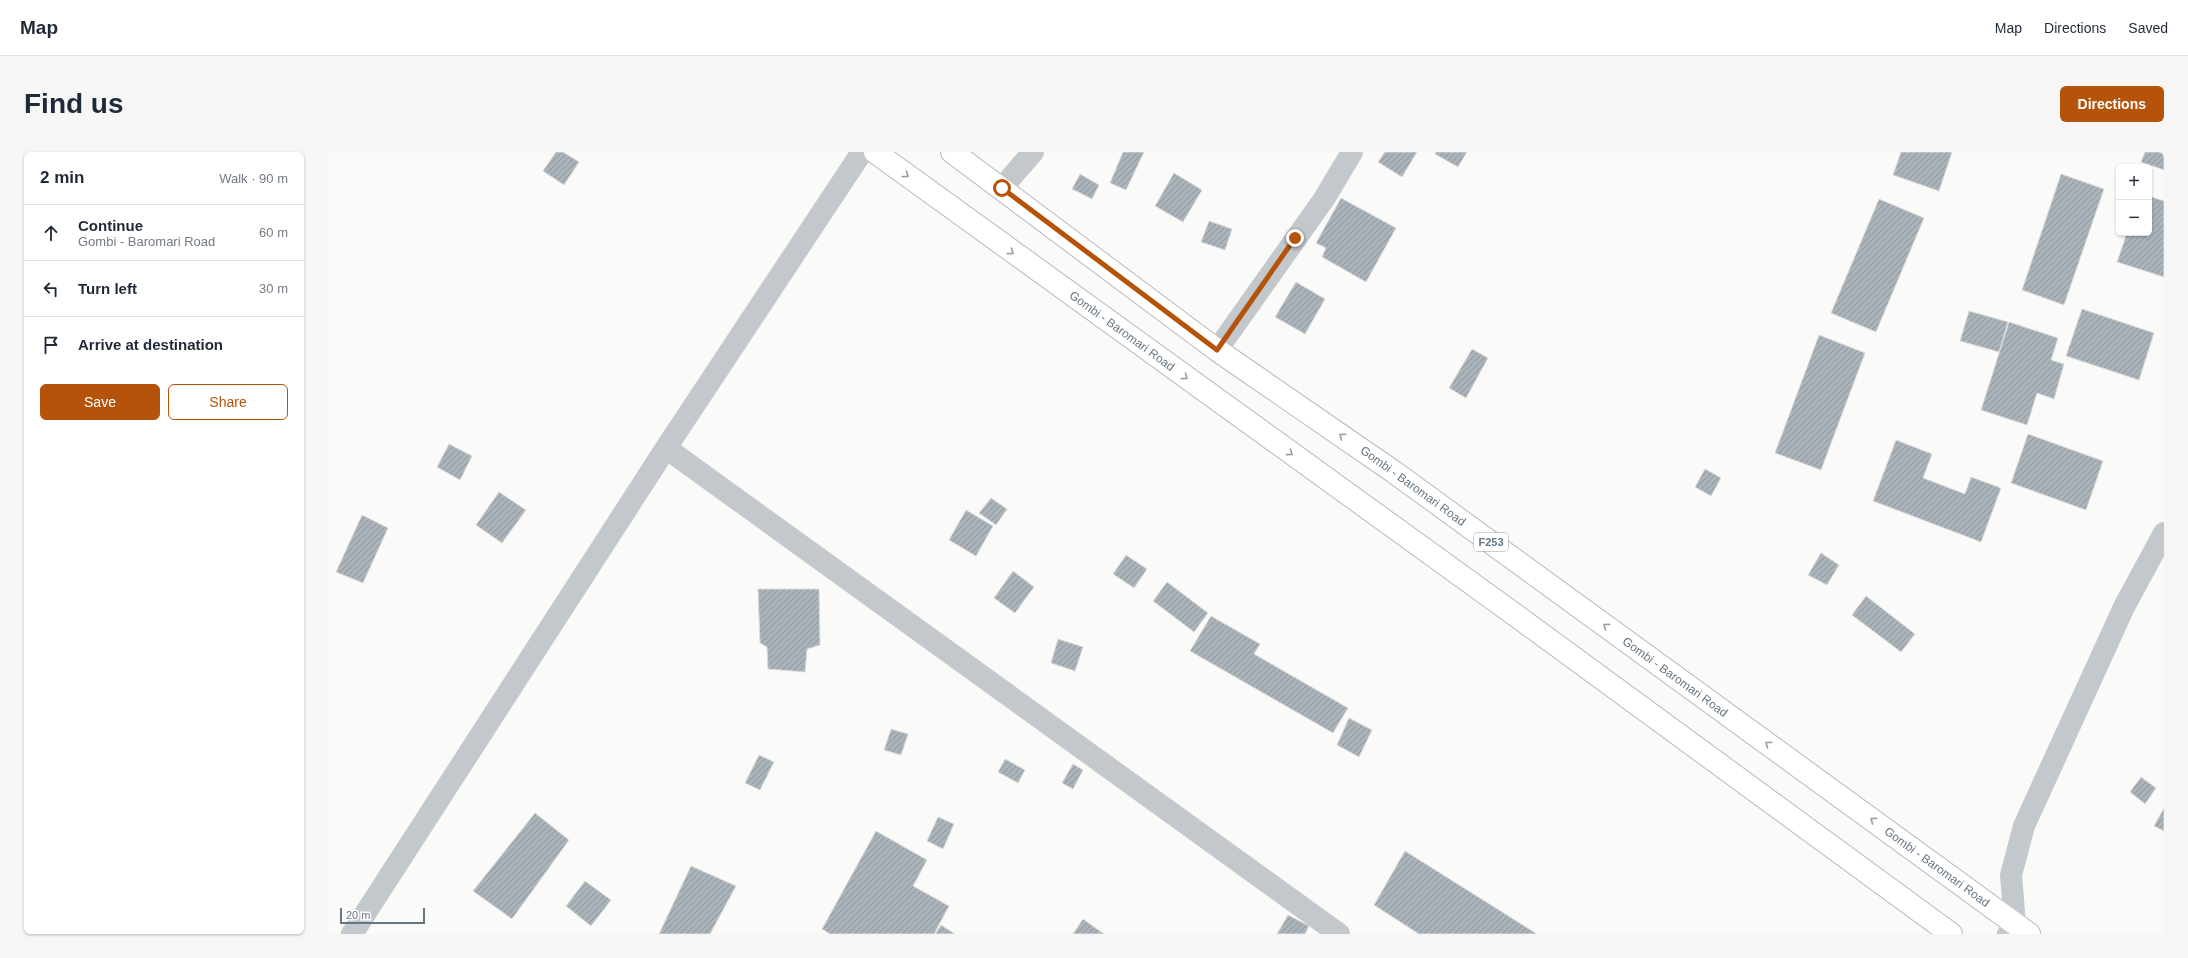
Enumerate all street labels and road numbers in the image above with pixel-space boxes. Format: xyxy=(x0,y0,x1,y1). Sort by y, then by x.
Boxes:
street label: Gombi - Baromari Road xyxy=(1067,288,1177,374)
street label: Gombi - Baromari Road xyxy=(1358,443,1468,529)
road number: F253 xyxy=(1474,533,1508,551)
street label: Gombi - Baromari Road xyxy=(1620,634,1730,720)
street label: Gombi - Baromari Road xyxy=(1882,824,1992,910)

